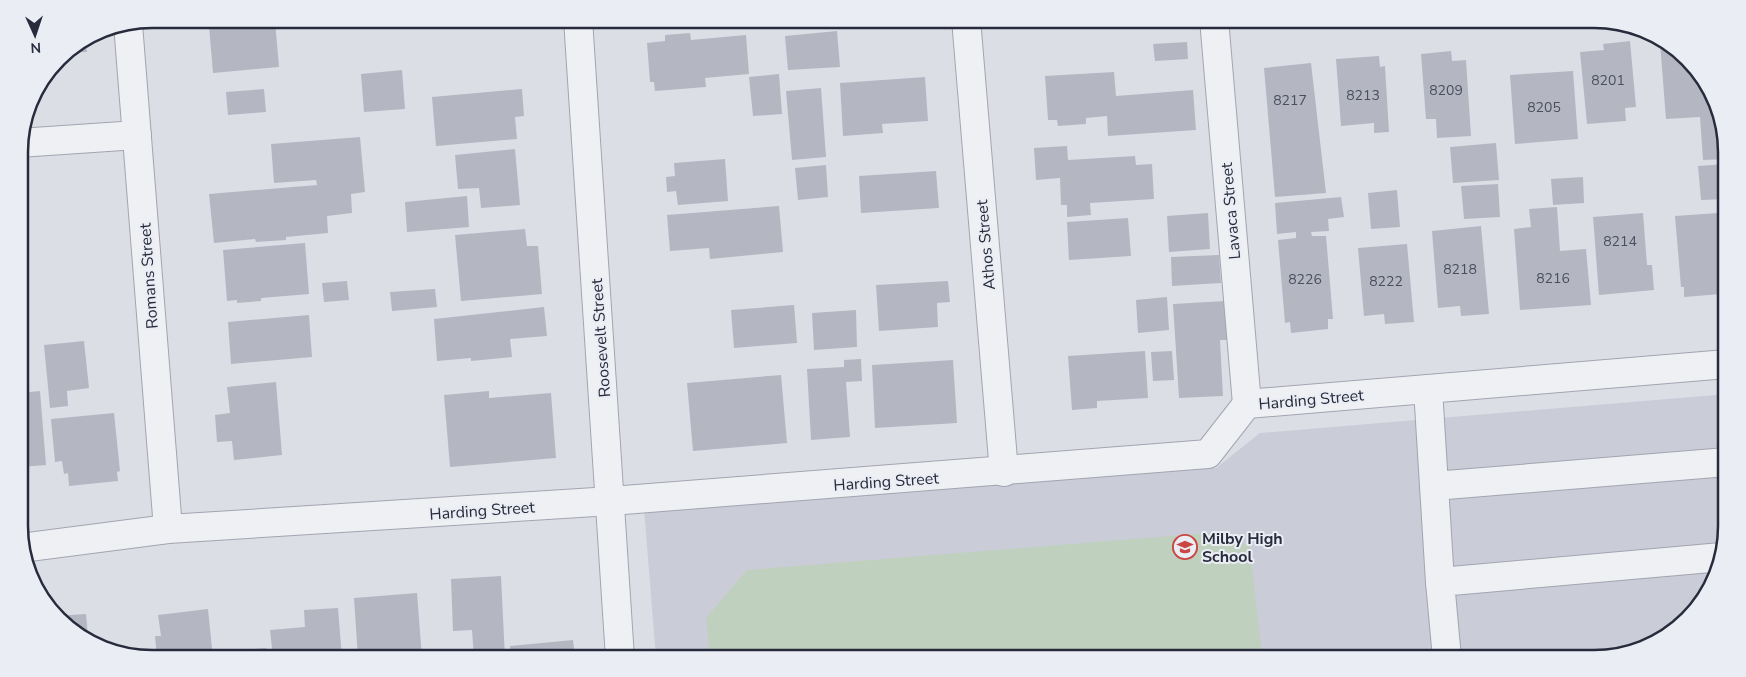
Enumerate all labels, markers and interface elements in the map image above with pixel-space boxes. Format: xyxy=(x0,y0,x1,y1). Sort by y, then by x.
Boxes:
north arrow xyxy=(10,10,60,60)
text: N xyxy=(30,38,41,57)
house number: 8201 xyxy=(1591,71,1625,90)
house number: 8209 xyxy=(1429,81,1463,100)
house number: 8213 xyxy=(1346,86,1380,105)
house number: 8217 xyxy=(1273,91,1307,110)
house number: 8205 xyxy=(1527,98,1561,117)
street label: Lavaca Street xyxy=(1216,161,1246,260)
street label: Athos Street xyxy=(971,198,1001,291)
street label: Romans Street xyxy=(134,222,164,330)
house number: 8214 xyxy=(1603,232,1637,251)
house number: 8218 xyxy=(1443,260,1477,279)
house number: 8216 xyxy=(1536,269,1570,288)
house number: 8226 xyxy=(1288,270,1322,289)
house number: 8222 xyxy=(1369,272,1403,291)
street label: Roosevelt Street xyxy=(586,277,616,398)
street label: Harding Street xyxy=(1258,384,1365,416)
street label: Harding Street xyxy=(833,467,940,497)
street label: Harding Street xyxy=(429,496,536,526)
place label: Milby High School xyxy=(1202,528,1283,568)
school or university icon: Milby High School xyxy=(1172,534,1198,560)

